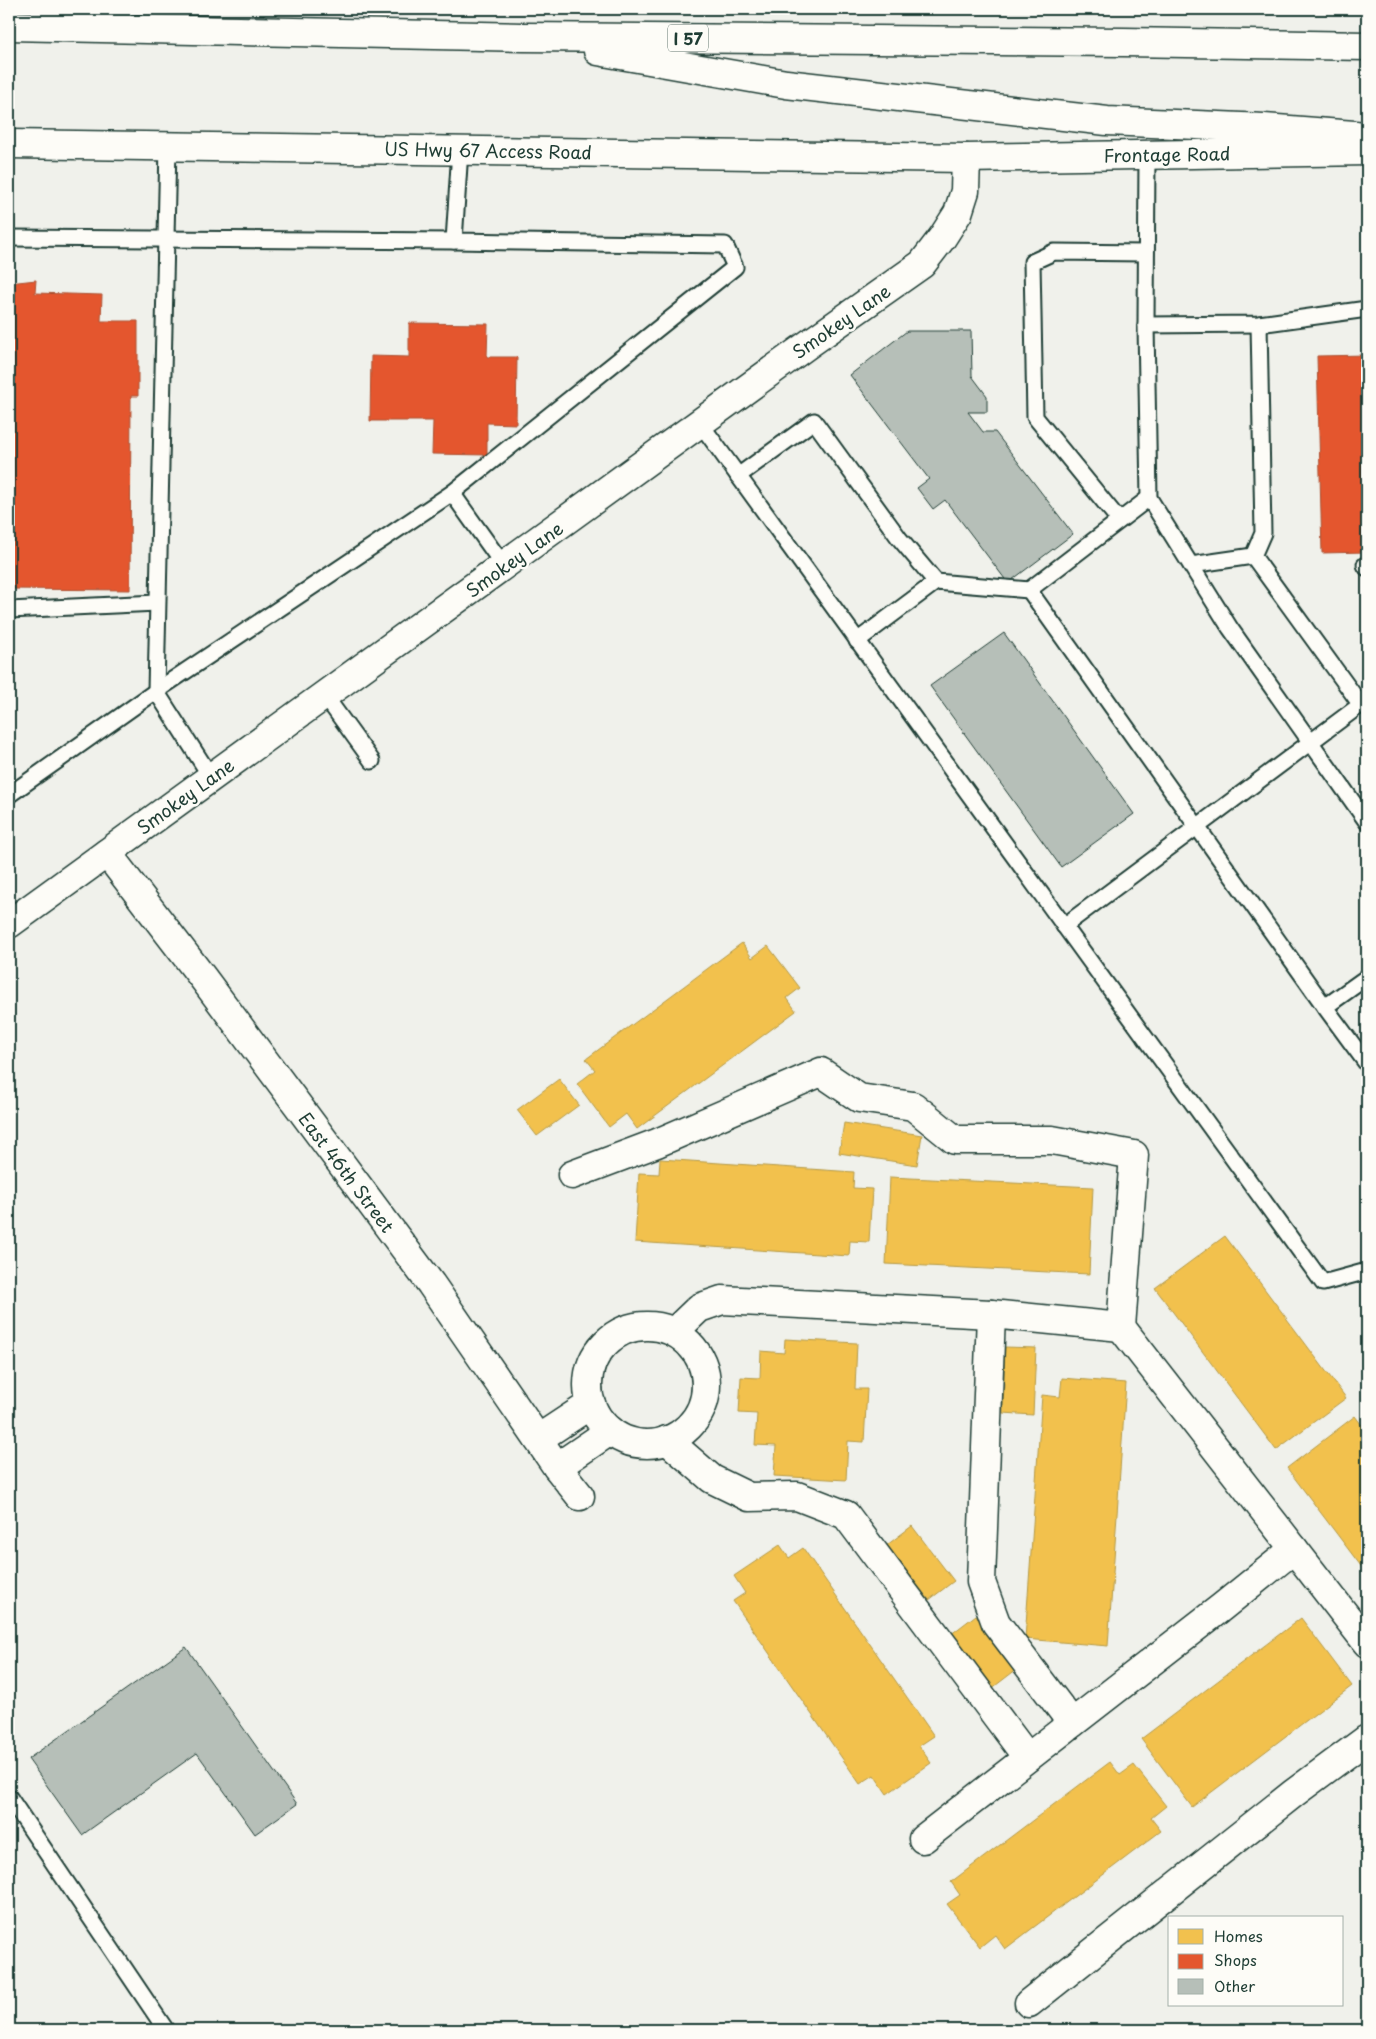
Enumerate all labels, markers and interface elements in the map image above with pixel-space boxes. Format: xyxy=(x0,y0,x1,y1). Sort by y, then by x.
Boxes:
road number: I 57 xyxy=(668,24,708,52)
street label: US Hwy 67 Access Road xyxy=(384,135,592,165)
street label: Frontage Road xyxy=(1103,139,1231,169)
street label: Smokey Lane xyxy=(786,277,896,365)
street label: Smokey Lane xyxy=(460,514,568,604)
street label: Smokey Lane xyxy=(131,751,239,841)
street label: East 46th Street xyxy=(293,1106,401,1238)
legend xyxy=(1168,1916,1344,2006)
text: Homes xyxy=(1214,1924,1263,1947)
text: Shops xyxy=(1214,1948,1257,1971)
text: Other xyxy=(1214,1974,1255,1997)

